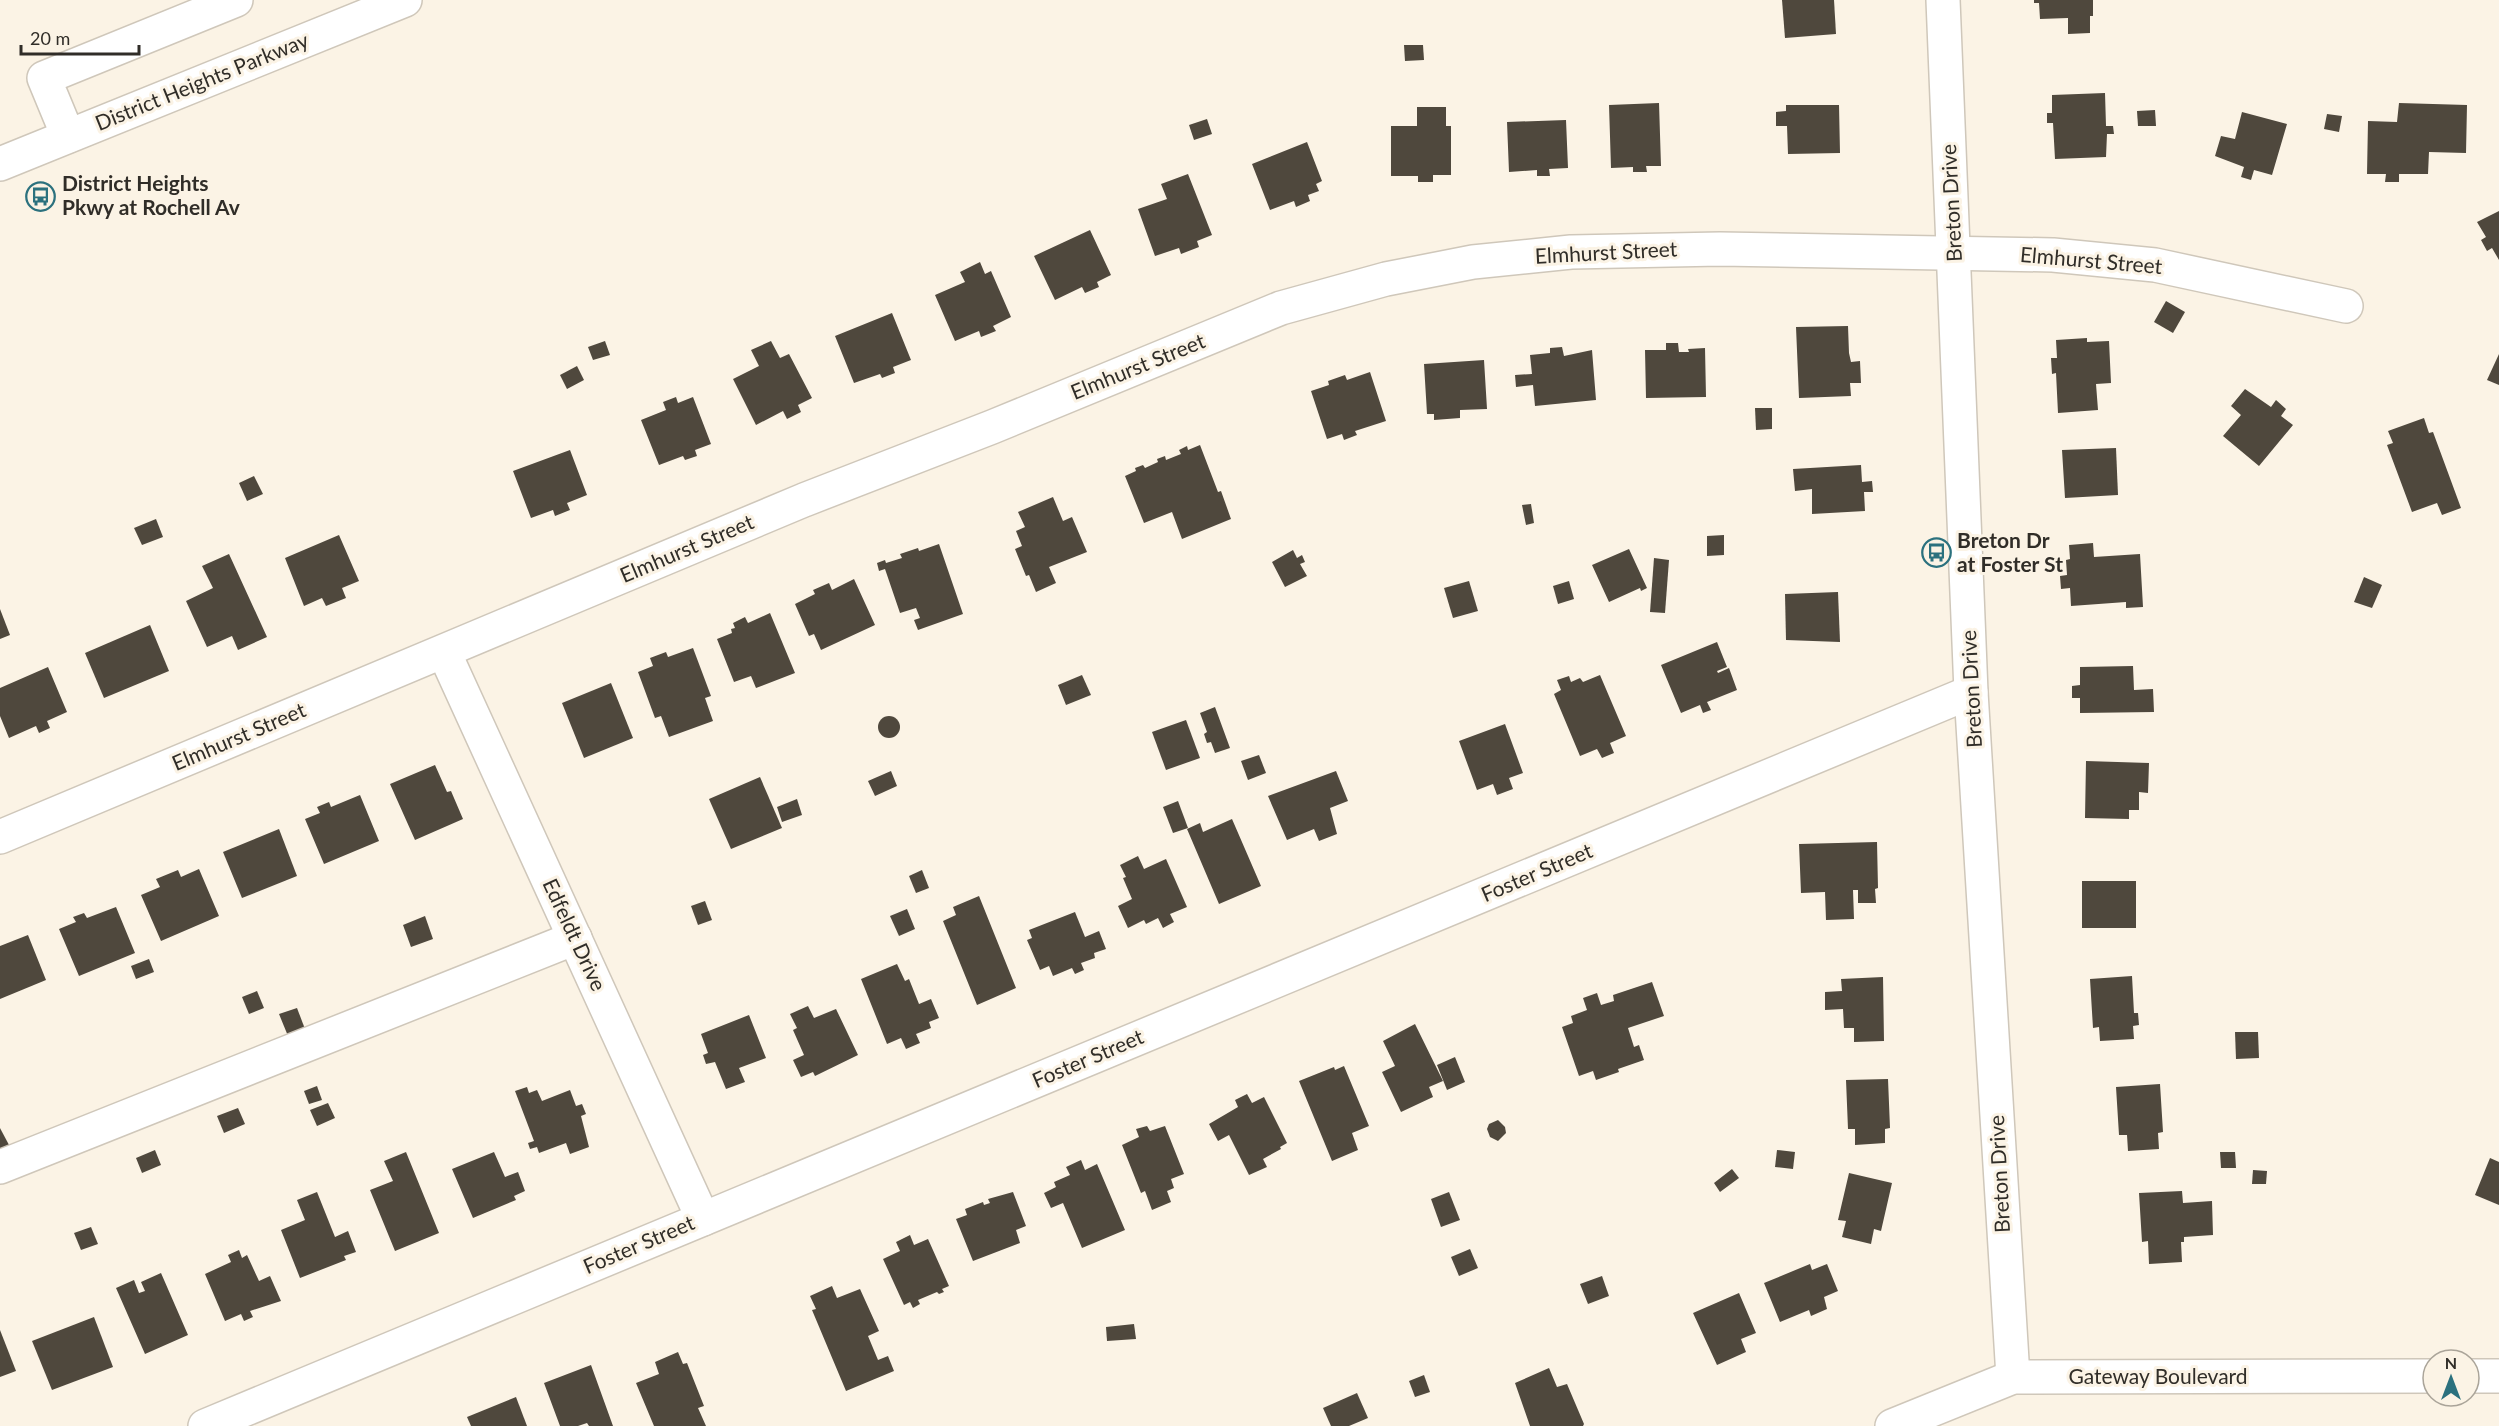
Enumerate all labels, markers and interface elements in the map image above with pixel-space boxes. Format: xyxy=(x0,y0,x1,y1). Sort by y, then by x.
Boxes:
scale bar xyxy=(21,18,140,56)
street label: District Heights Parkway xyxy=(91,26,312,135)
text: 20 m xyxy=(30,27,70,49)
street label: Breton Drive xyxy=(1935,143,1966,263)
place label: District Heights Pkwy at Rochell Av xyxy=(62,170,240,219)
bus stop icon: District Heights Pkwy at Rochell Av xyxy=(25,180,57,212)
street label: Elmhurst Street xyxy=(1534,235,1678,268)
street label: Elmhurst Street xyxy=(2019,241,2164,278)
street label: Elmhurst Street xyxy=(1067,327,1209,404)
street label: Elmhurst Street xyxy=(616,508,757,587)
place label: Breton Dr at Foster St xyxy=(1957,527,2063,576)
bus stop icon: Breton Dr at Foster St xyxy=(1920,537,1952,569)
street label: Breton Drive xyxy=(1955,629,1986,749)
street label: Elmhurst Street xyxy=(168,696,309,775)
street label: Foster Street xyxy=(1477,837,1596,906)
street label: Edfeldt Drive xyxy=(538,874,612,995)
street label: Foster Street xyxy=(1028,1023,1147,1092)
street label: Breton Drive xyxy=(1983,1114,2014,1234)
street label: Foster Street xyxy=(579,1209,698,1278)
north arrow xyxy=(2421,1348,2481,1408)
text: N xyxy=(2445,1353,2457,1372)
street label: Gateway Boulevard xyxy=(2068,1363,2248,1388)

